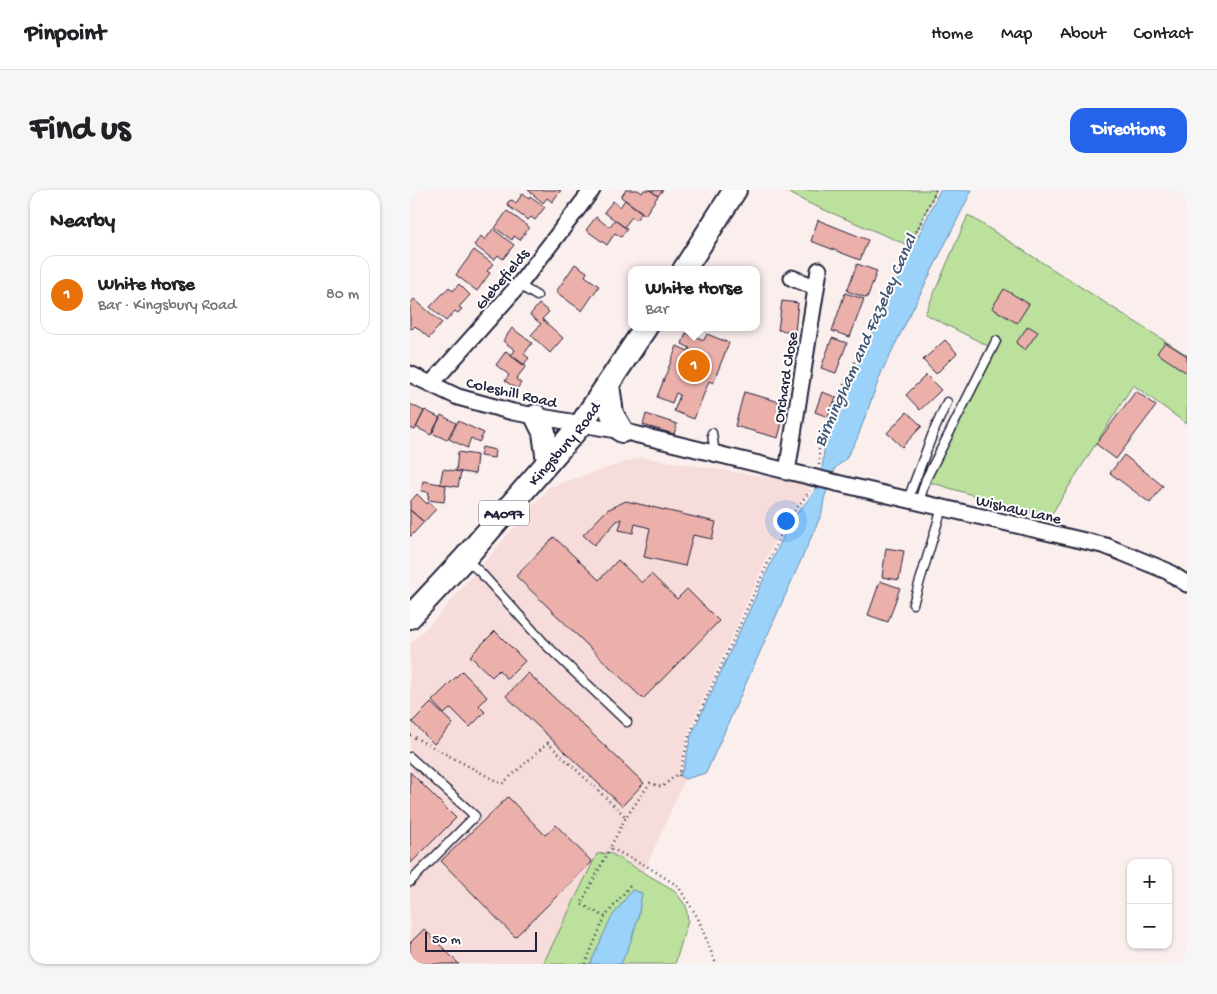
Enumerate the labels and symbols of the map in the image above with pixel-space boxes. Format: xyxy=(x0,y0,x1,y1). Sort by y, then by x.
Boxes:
water label: Birmingham and Fazeley Canal xyxy=(810,231,923,450)
street label: Glebefields xyxy=(473,245,535,315)
street label: Orchard Close xyxy=(771,330,804,424)
pin: 1 xyxy=(678,347,710,385)
street label: Coleshill Road xyxy=(464,375,560,414)
street label: Kingsbury Road xyxy=(526,398,607,491)
street label: Wishaw Lane xyxy=(974,492,1064,531)
road number: A4097 xyxy=(479,500,529,526)
your location xyxy=(773,508,799,534)
scale bar xyxy=(425,929,538,952)

